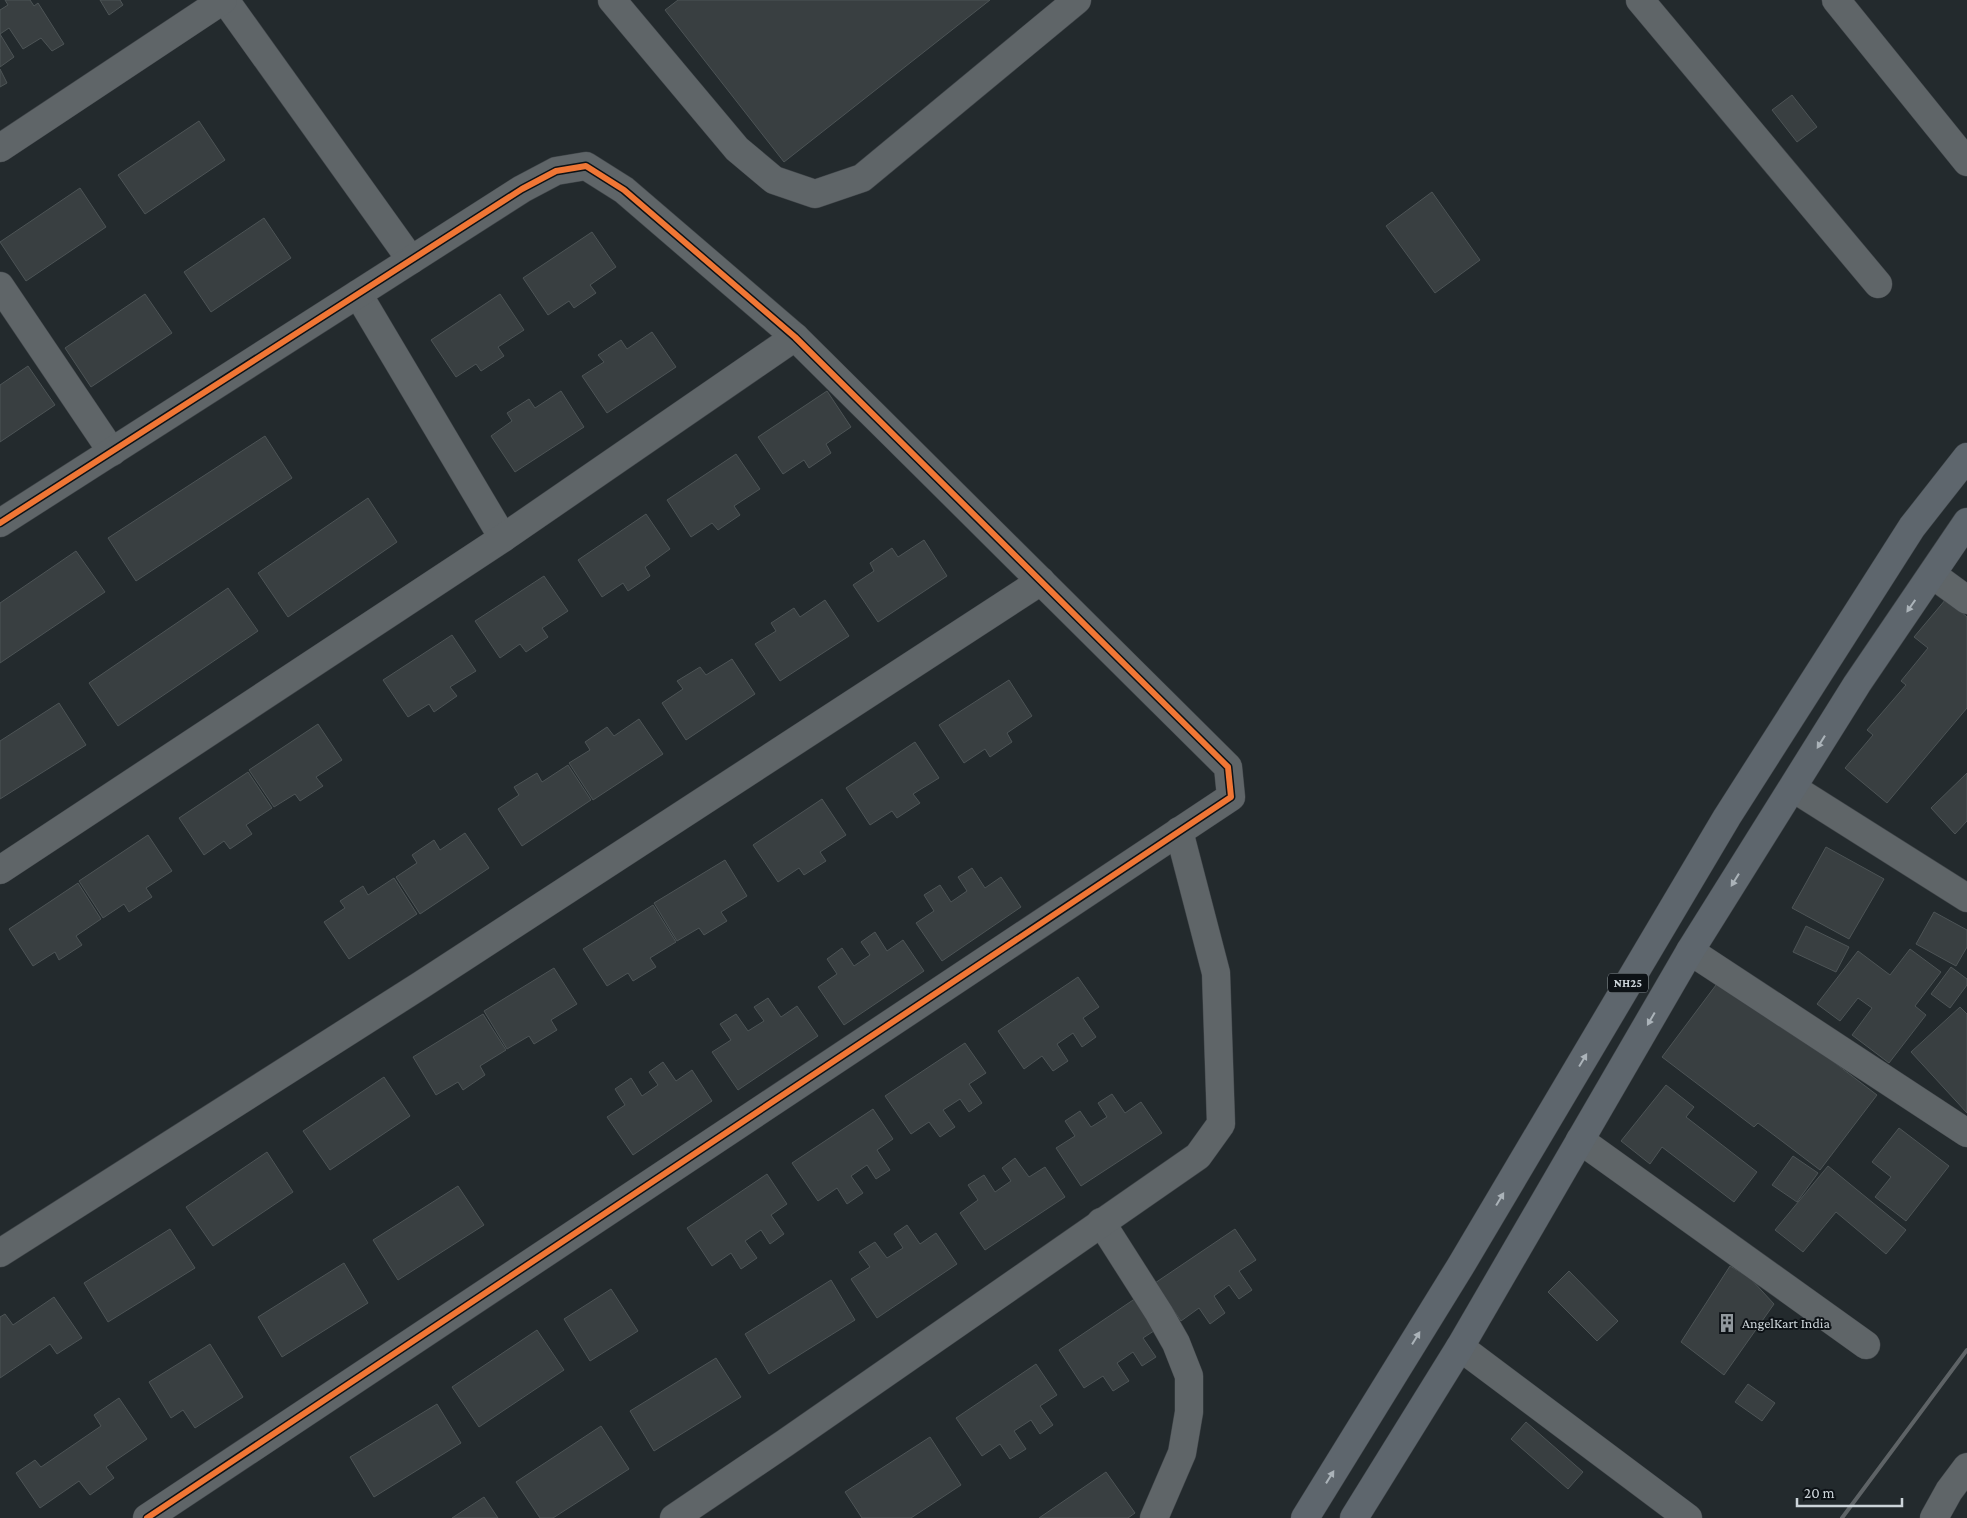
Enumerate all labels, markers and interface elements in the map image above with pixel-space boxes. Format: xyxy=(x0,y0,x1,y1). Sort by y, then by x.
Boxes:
one-way arrow xyxy=(1906,600,1916,613)
one-way arrow xyxy=(1816,735,1825,748)
one-way arrow xyxy=(1730,873,1739,886)
road number: NH25 xyxy=(1608,974,1648,992)
one-way arrow xyxy=(1646,1012,1655,1025)
one-way arrow xyxy=(1578,1053,1587,1066)
one-way arrow xyxy=(1495,1193,1504,1206)
building icon: AngelKart India xyxy=(1716,1312,1738,1334)
place label: AngelKart India xyxy=(1742,1315,1830,1331)
one-way arrow xyxy=(1411,1332,1420,1345)
one-way arrow xyxy=(1326,1470,1335,1483)
scale bar xyxy=(1797,1476,1902,1508)
text: 20 m xyxy=(1804,1485,1835,1501)

